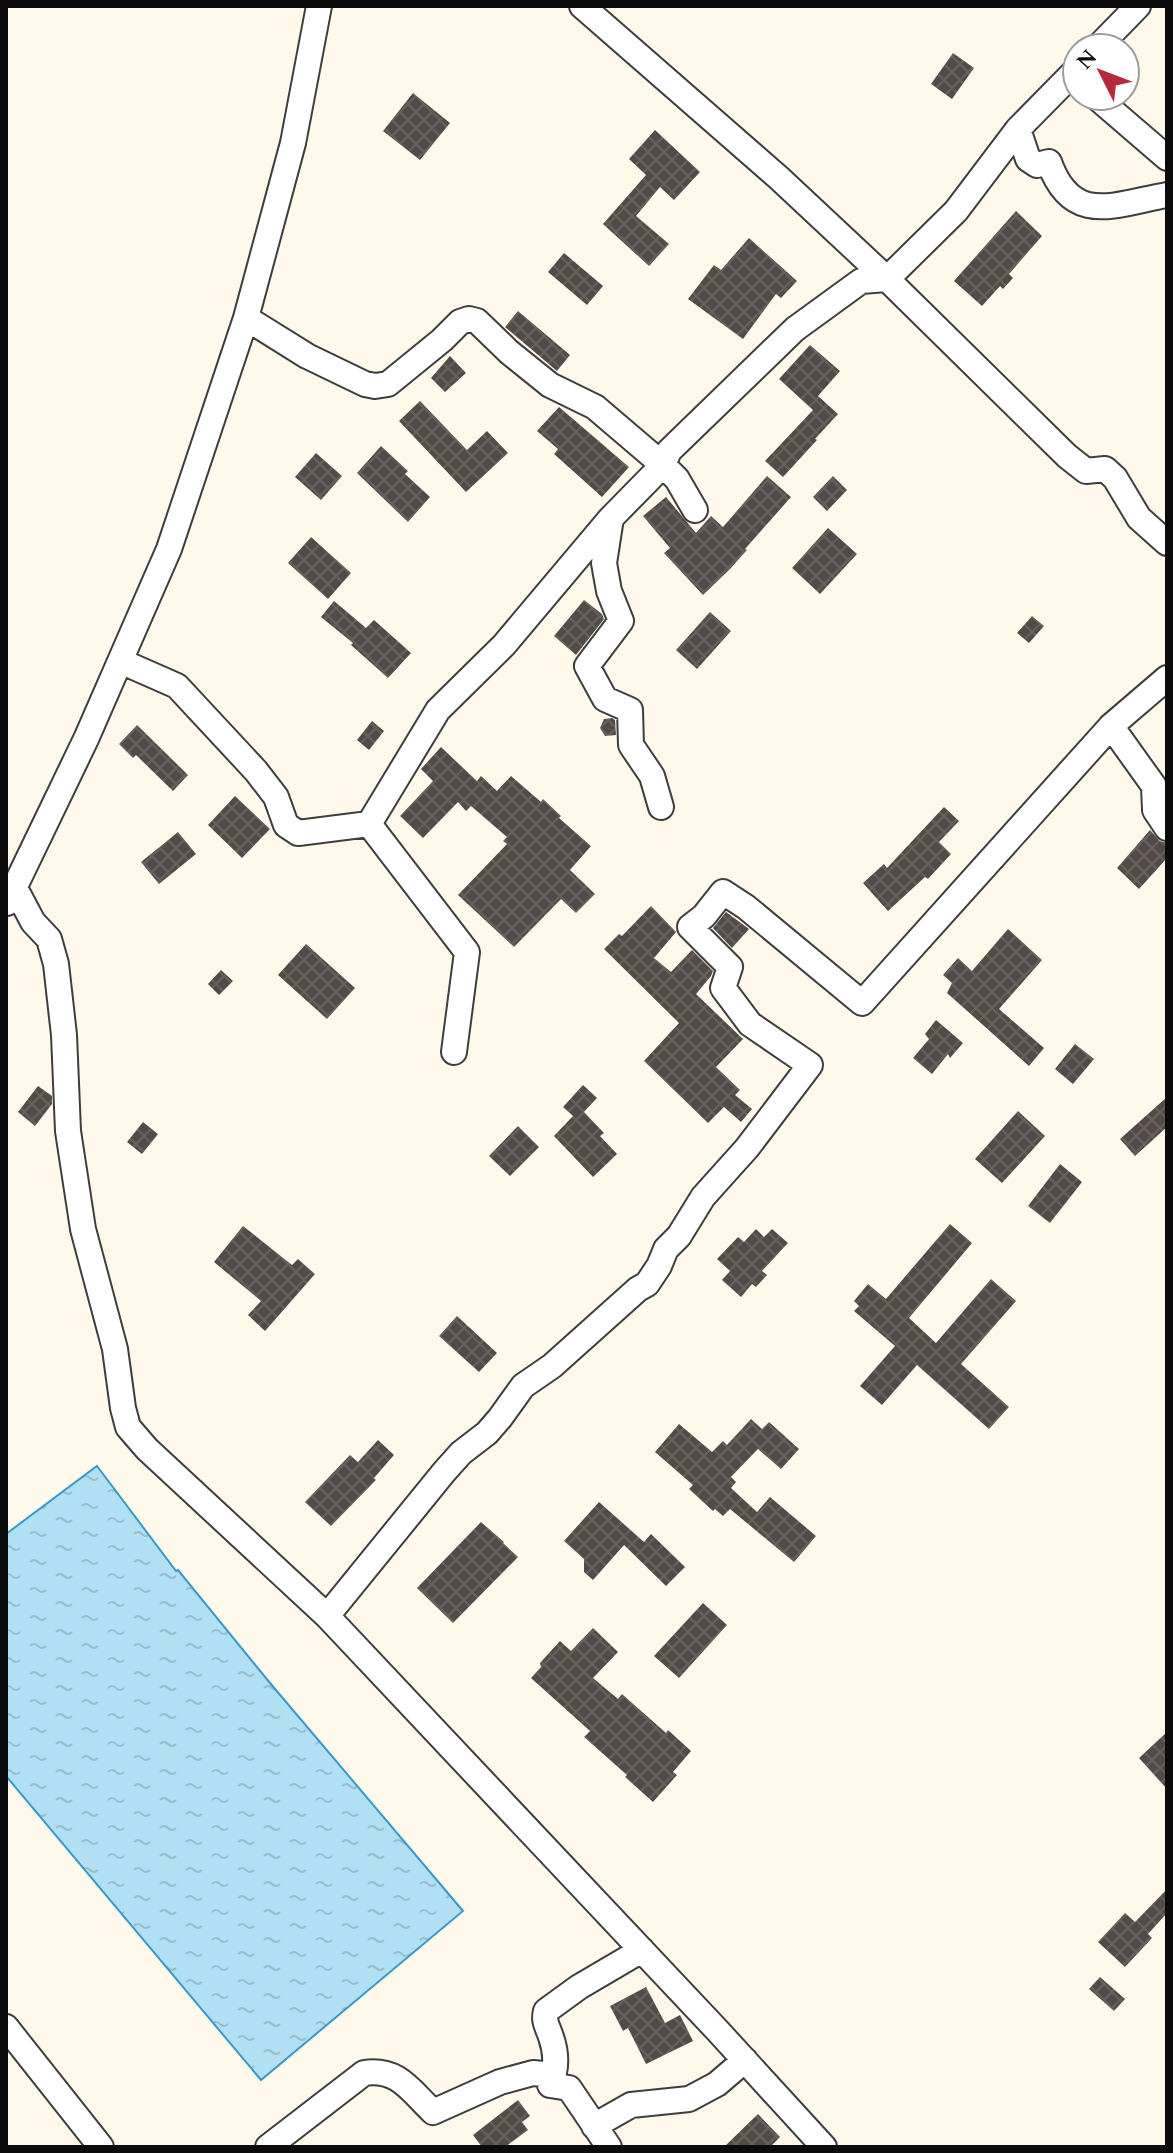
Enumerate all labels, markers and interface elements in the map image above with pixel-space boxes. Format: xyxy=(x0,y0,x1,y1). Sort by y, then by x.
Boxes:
north arrow xyxy=(1061,32,1141,112)
text: N xyxy=(1069,42,1106,77)

